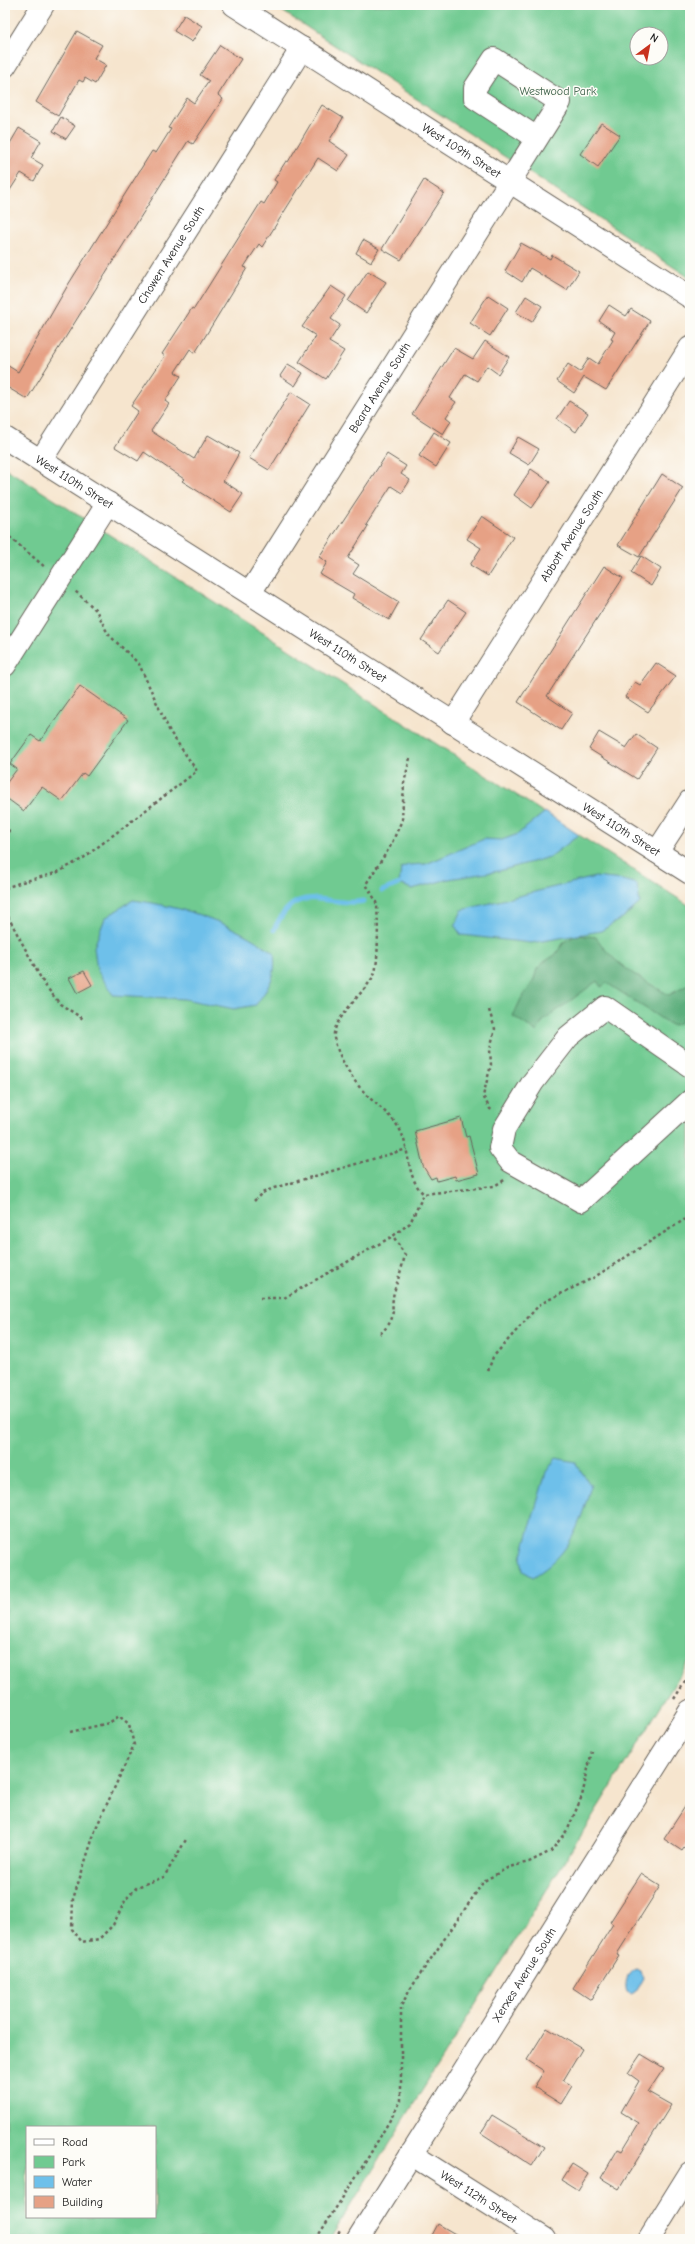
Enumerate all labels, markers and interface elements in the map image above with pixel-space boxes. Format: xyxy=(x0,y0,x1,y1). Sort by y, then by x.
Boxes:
north arrow xyxy=(629,26,669,66)
text: N xyxy=(648,31,661,45)
park label: Westwood Park xyxy=(519,84,597,98)
street label: West 109th Street xyxy=(420,120,504,181)
street label: Chowen Avenue South xyxy=(135,203,207,306)
street label: Beard Avenue South xyxy=(346,340,413,435)
street label: West 110th Street xyxy=(33,452,116,512)
street label: Abbott Avenue South xyxy=(537,487,606,584)
street label: West 110th Street xyxy=(306,626,389,686)
street label: West 110th Street xyxy=(580,800,663,859)
street label: Xerxes Avenue South xyxy=(489,1925,559,2025)
legend xyxy=(26,2126,156,2218)
text: Road xyxy=(62,2135,88,2149)
text: Park xyxy=(62,2155,85,2169)
street label: West 112th Street xyxy=(438,2167,520,2227)
text: Water xyxy=(62,2175,92,2189)
text: Building xyxy=(62,2195,103,2209)

